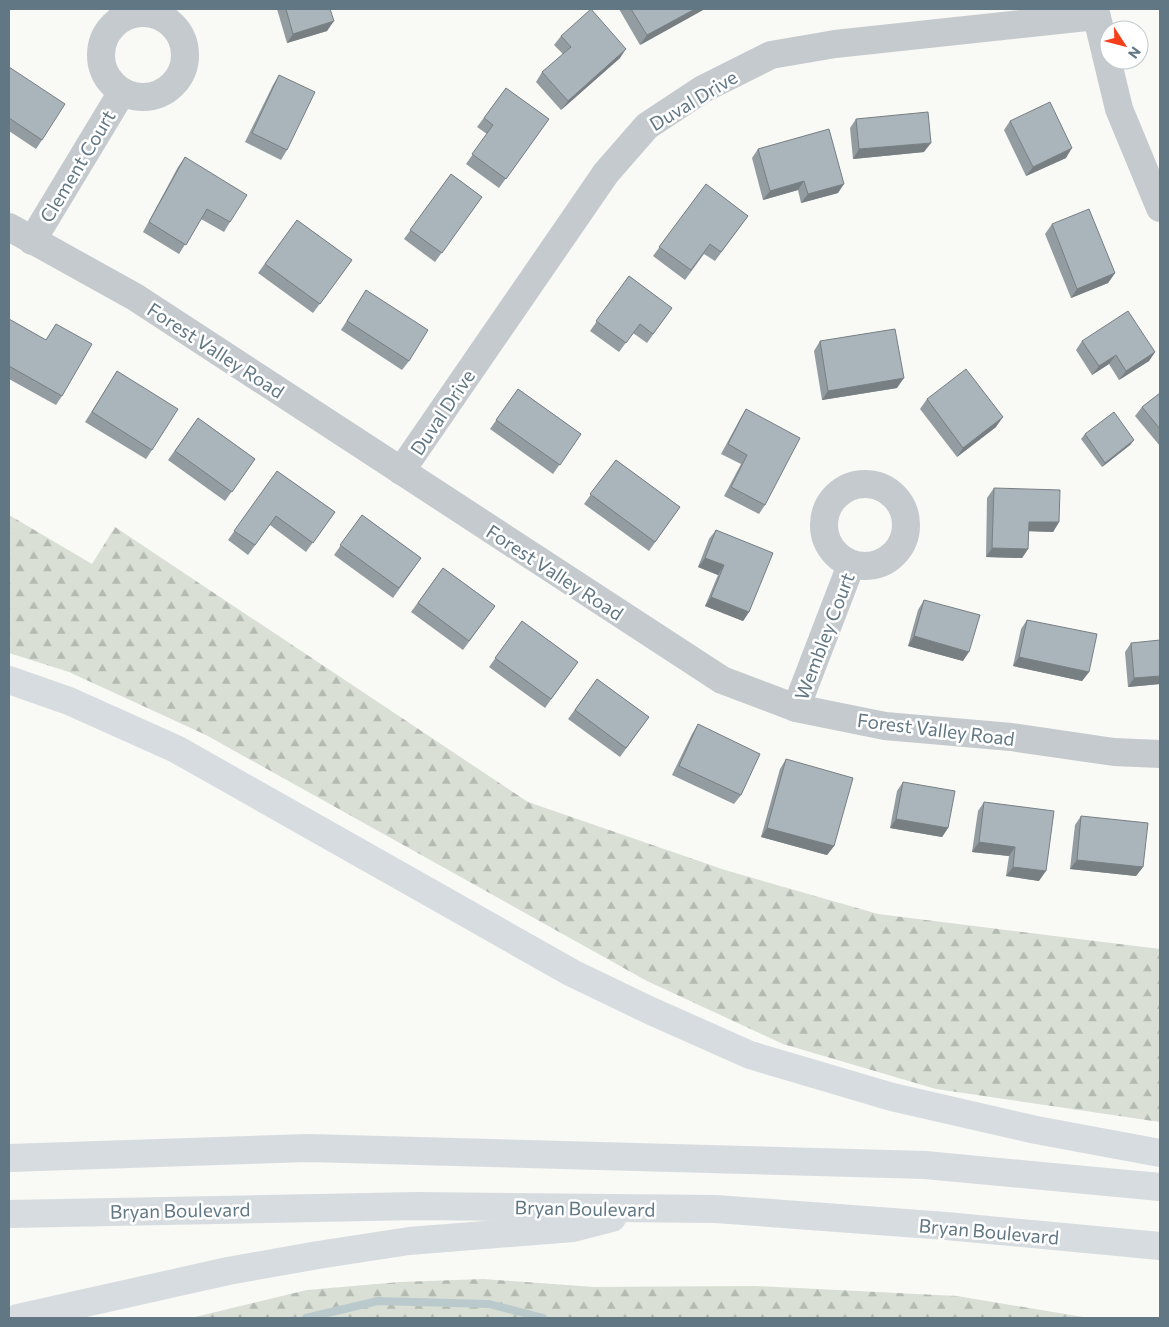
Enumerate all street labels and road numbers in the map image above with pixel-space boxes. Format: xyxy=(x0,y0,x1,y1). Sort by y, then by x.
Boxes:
street label: Duval Drive xyxy=(645,65,741,135)
street label: Clement Court xyxy=(34,105,120,226)
street label: Forest Valley Road xyxy=(143,297,289,403)
street label: Duval Drive xyxy=(405,365,479,459)
street label: Forest Valley Road xyxy=(482,519,628,625)
street label: Wembley Court xyxy=(789,569,859,703)
street label: Forest Valley Road xyxy=(856,708,1016,750)
street label: Bryan Boulevard xyxy=(515,1195,655,1221)
street label: Bryan Boulevard xyxy=(110,1197,250,1223)
street label: Bryan Boulevard xyxy=(918,1213,1060,1249)

